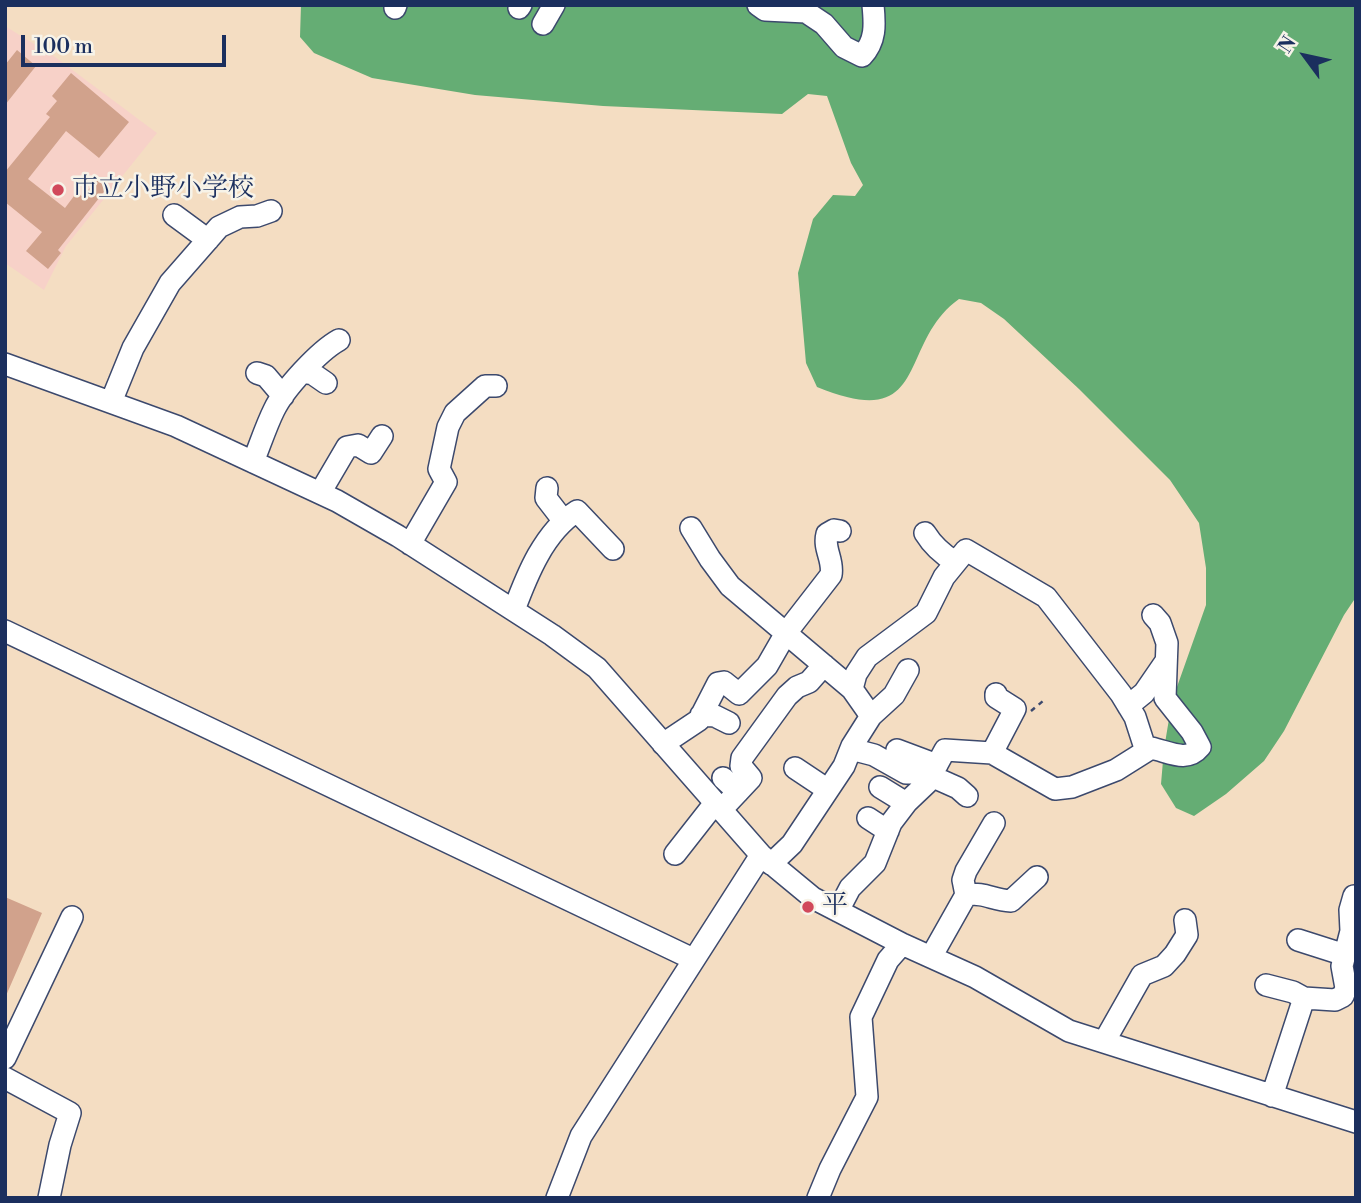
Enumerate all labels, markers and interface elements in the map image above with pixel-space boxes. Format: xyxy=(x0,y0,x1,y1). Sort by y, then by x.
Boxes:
scale bar xyxy=(24,21,229,65)
north arrow xyxy=(1270,21,1340,91)
text: N xyxy=(1273,32,1302,57)
text: 100 m xyxy=(34,34,93,60)
place label: 市立小野小学校 xyxy=(72,174,254,206)
marker: 市立小野小学校 xyxy=(50,182,66,198)
place label: 平 xyxy=(822,891,848,923)
marker: 平 xyxy=(800,899,816,915)

